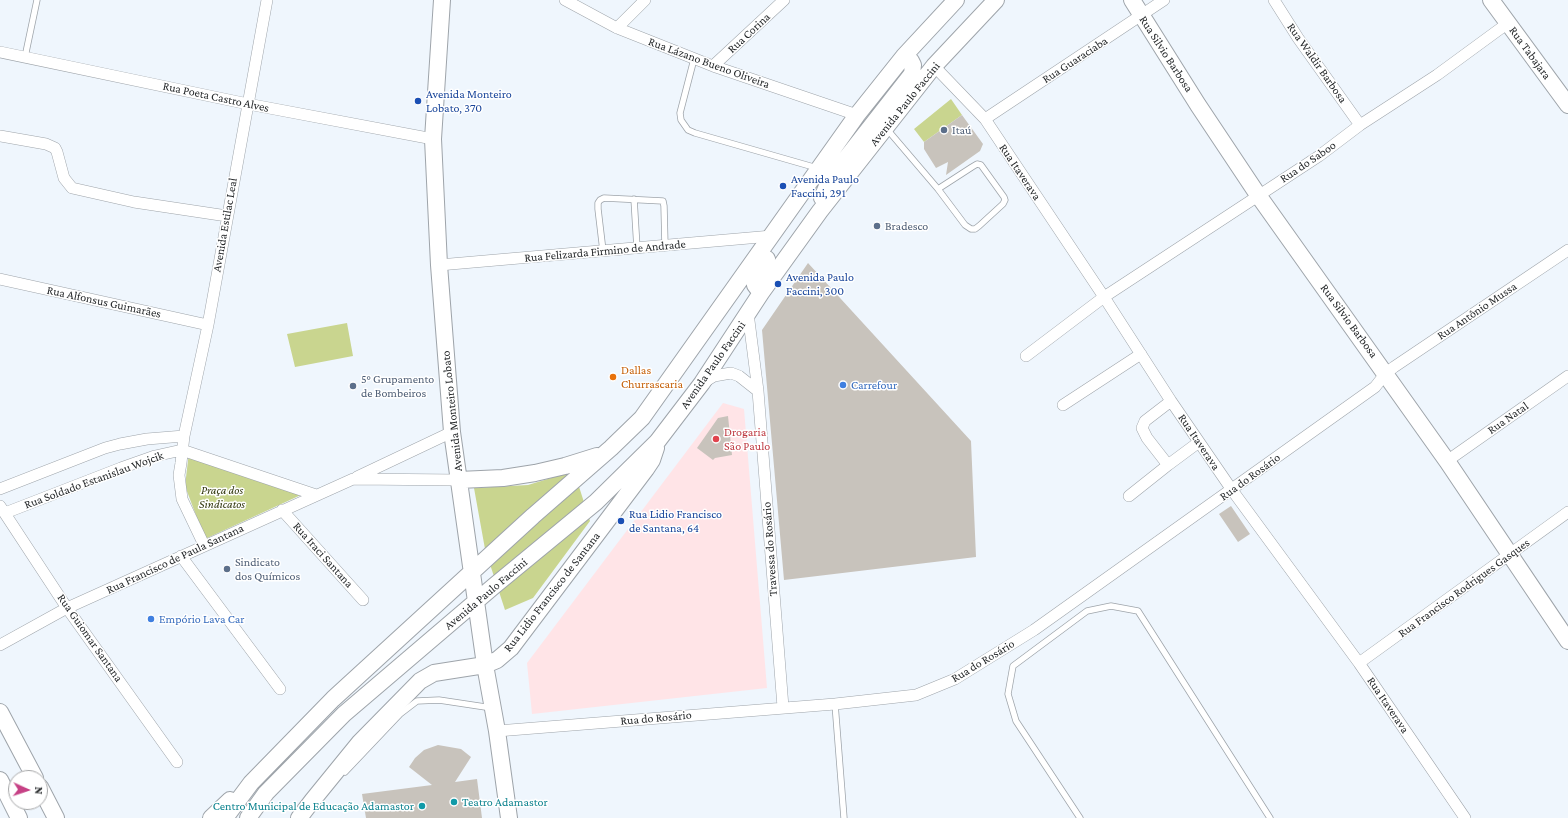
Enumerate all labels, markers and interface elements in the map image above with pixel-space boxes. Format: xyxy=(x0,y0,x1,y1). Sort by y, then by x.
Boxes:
street label: Rua Corina xyxy=(725,10,773,56)
street label: Rua Silvio Barbosa xyxy=(1136,13,1196,95)
street label: Rua Waldir Barbosa xyxy=(1284,20,1350,106)
street label: Rua Tabajara xyxy=(1506,24,1554,82)
street label: Rua Guaraciaba xyxy=(1040,33,1110,87)
street label: Rua Lázano Bueno Oliveira xyxy=(646,34,772,92)
street label: Avenida Paulo Faccini xyxy=(867,59,943,149)
street label: Rua Poeta Castro Alves xyxy=(162,79,270,115)
place label: Avenida Monteiro Lobato, 370 xyxy=(426,87,512,115)
marker: Avenida Monteiro Lobato, 370 xyxy=(413,96,423,106)
place label: Itaú xyxy=(952,123,971,137)
marker: Itaú xyxy=(939,125,949,135)
street label: Rua do Saboo xyxy=(1277,138,1339,186)
street label: Rua Itaverava xyxy=(996,141,1044,203)
place label: Avenida Paulo Faccini, 291 xyxy=(791,172,859,200)
street label: Avenida Estilac Leal xyxy=(210,177,240,273)
marker: Avenida Paulo Faccini, 291 xyxy=(778,181,788,191)
place label: Bradesco xyxy=(885,219,928,233)
marker: Bradesco xyxy=(872,221,882,231)
street label: Rua Felizarda Firmino de Andrade xyxy=(524,237,686,265)
place label: Avenida Paulo Faccini, 300 xyxy=(786,270,854,298)
marker: Avenida Paulo Faccini, 300 xyxy=(773,279,783,289)
street label: Rua Antônio Mussa xyxy=(1434,279,1520,343)
street label: Rua Silvio Barbosa xyxy=(1317,281,1381,361)
street label: Rua Alfonsus Guimarães xyxy=(46,283,162,321)
street label: Avenida Paulo Faccini xyxy=(677,318,749,412)
street label: Avenida Monteiro Lobato xyxy=(438,350,466,472)
place label: Dallas Churrascaria xyxy=(621,363,683,391)
place label: 5° Grupamento de Bombeiros xyxy=(361,372,434,400)
marker: Dallas Churrascaria xyxy=(608,372,618,382)
place label: Carrefour xyxy=(851,378,897,392)
marker: Carrefour xyxy=(838,380,848,390)
marker: 5° Grupamento de Bombeiros xyxy=(348,381,358,391)
street label: Rua Natal xyxy=(1485,399,1531,437)
street label: Rua Itaverava xyxy=(1175,411,1223,473)
place label: Drogaria São Paulo xyxy=(724,425,770,453)
marker: Drogaria São Paulo xyxy=(711,434,721,444)
street label: Rua Soldado Estanislau Wojcik xyxy=(22,448,166,512)
street label: Rua do Rosário xyxy=(1217,450,1283,504)
park label: Praça dos Sindicatos xyxy=(199,483,245,511)
street label: Travessa do Rosário xyxy=(760,501,780,597)
place label: Rua Lidio Francisco de Santana, 64 xyxy=(629,507,722,535)
marker: Rua Lidio Francisco de Santana, 64 xyxy=(616,516,626,526)
street label: Rua Iraci Santana xyxy=(290,519,356,591)
street label: Rua Francisco de Paula Santana xyxy=(104,521,246,597)
street label: Rua Lidio Francisco de Santana xyxy=(501,529,603,655)
street label: Rua Francisco Rodrigues Gasques xyxy=(1395,535,1533,641)
place label: Sindicato dos Químicos xyxy=(235,555,300,583)
street label: Avenida Paulo Faccini xyxy=(442,555,530,633)
marker: Sindicato dos Químicos xyxy=(222,564,232,574)
street label: Rua Guiomar Santana xyxy=(54,591,126,685)
place label: Empório Lava Car xyxy=(159,612,245,626)
marker: Empório Lava Car xyxy=(146,614,156,624)
street label: Rua do Rosário xyxy=(949,636,1017,686)
street label: Rua Itaverava xyxy=(1364,674,1412,736)
street label: Rua do Rosário xyxy=(620,708,692,728)
north arrow xyxy=(8,770,48,810)
text: N xyxy=(33,787,45,795)
place label: Teatro Adamastor xyxy=(462,795,548,809)
marker: Teatro Adamastor xyxy=(449,797,459,807)
place label: Centro Municipal de Educação Adamastor xyxy=(213,799,414,813)
marker: Centro Municipal de Educação Adamastor xyxy=(417,801,427,811)

